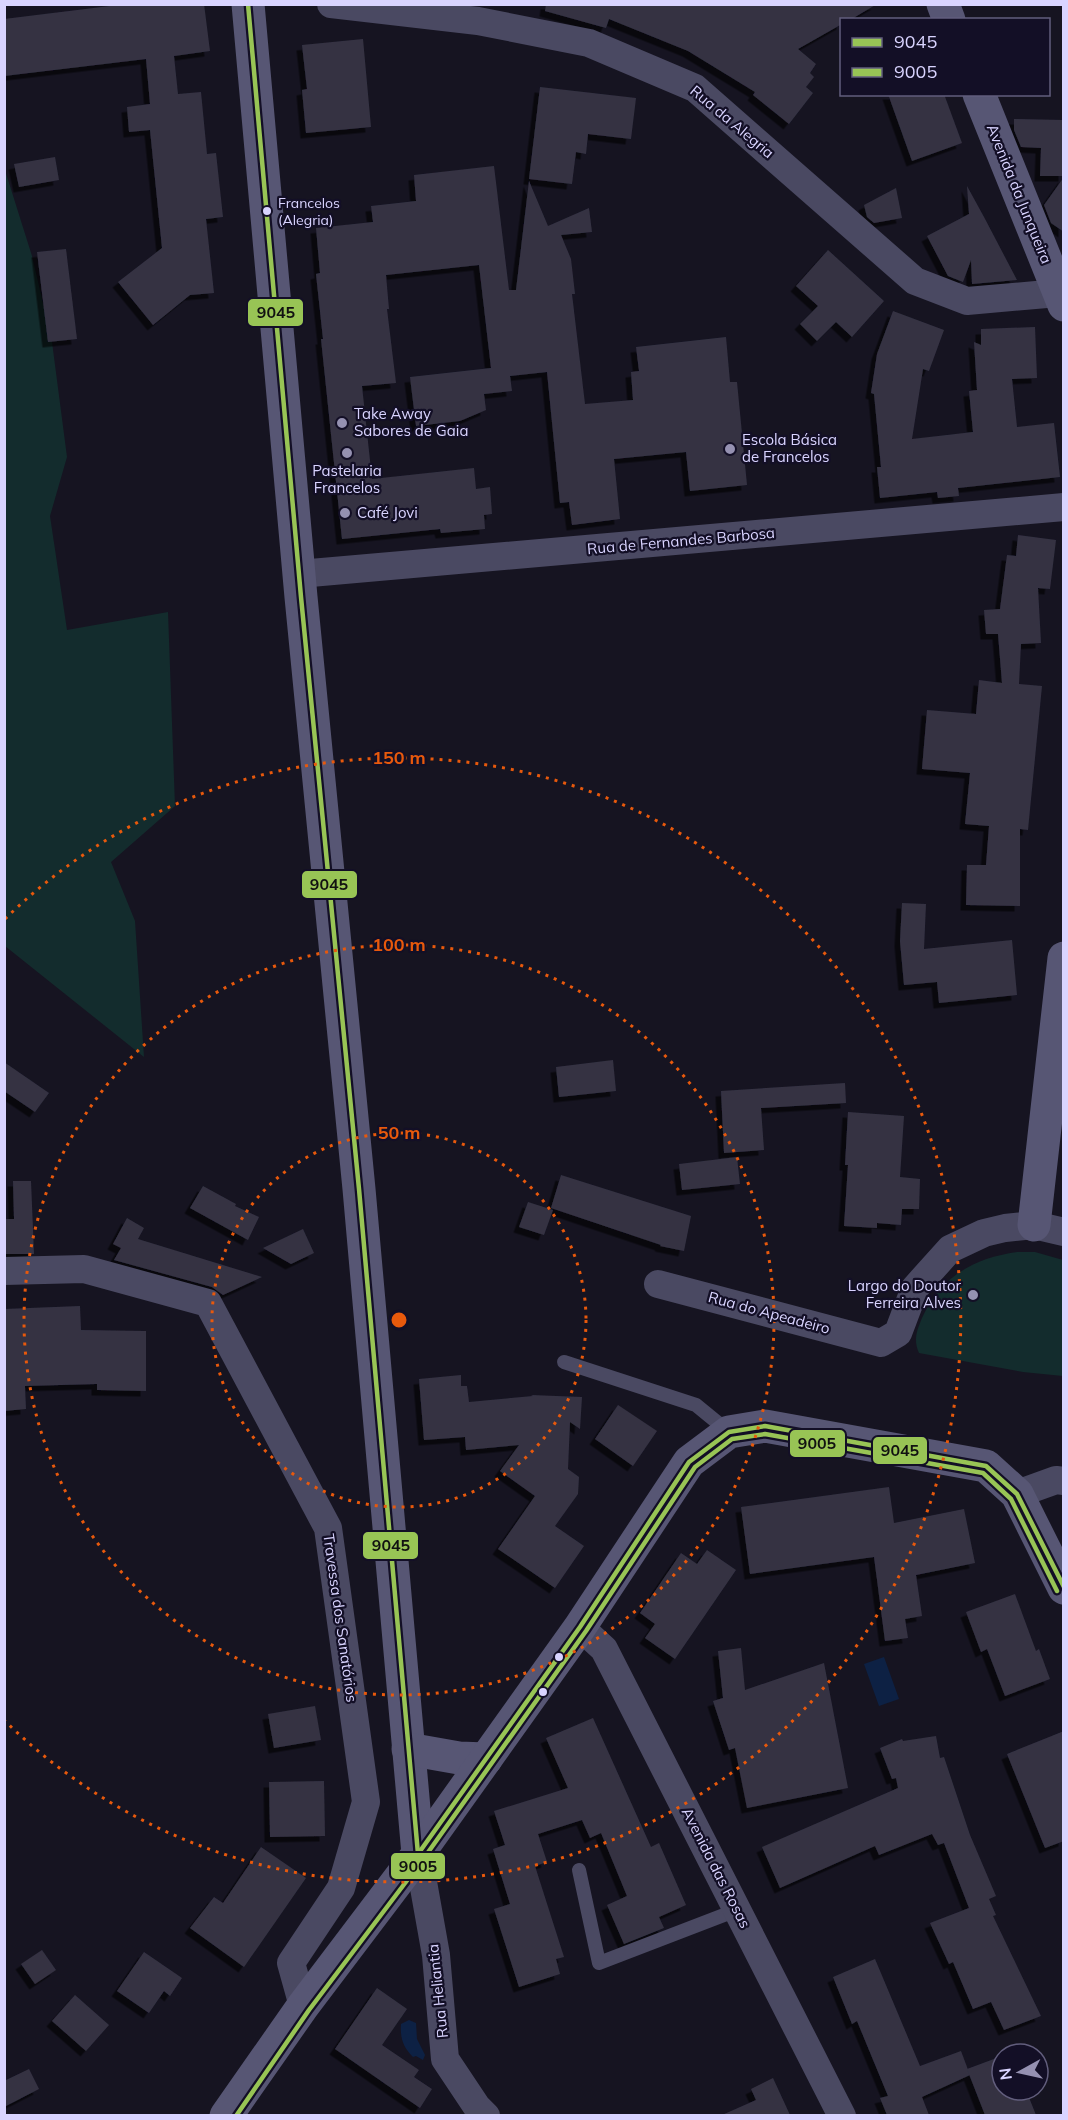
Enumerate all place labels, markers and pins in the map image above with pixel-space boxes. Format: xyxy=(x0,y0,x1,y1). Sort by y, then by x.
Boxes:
place label: Francelos (Alegria) xyxy=(278,194,340,229)
marker: Francelos (Alegria) xyxy=(261,205,273,217)
place label: Take Away Sabores de Gaia xyxy=(354,404,468,440)
marker: Take Away Sabores de Gaia xyxy=(335,416,349,430)
place label: Escola Básica de Francelos xyxy=(742,430,837,466)
marker: Escola Básica de Francelos xyxy=(723,442,737,456)
marker: Pastelaria Francelos xyxy=(340,446,354,460)
place label: Pastelaria Francelos xyxy=(312,461,382,497)
place label: Café Jovi xyxy=(357,503,418,522)
marker: Café Jovi xyxy=(338,506,352,520)
place label: Largo do Doutor Ferreira Alves xyxy=(848,1276,962,1312)
marker: Largo do Doutor Ferreira Alves xyxy=(966,1288,980,1302)
centre of rings xyxy=(389,1310,409,1330)
unlabelled marker xyxy=(553,1651,565,1663)
unlabelled marker xyxy=(537,1686,549,1698)

